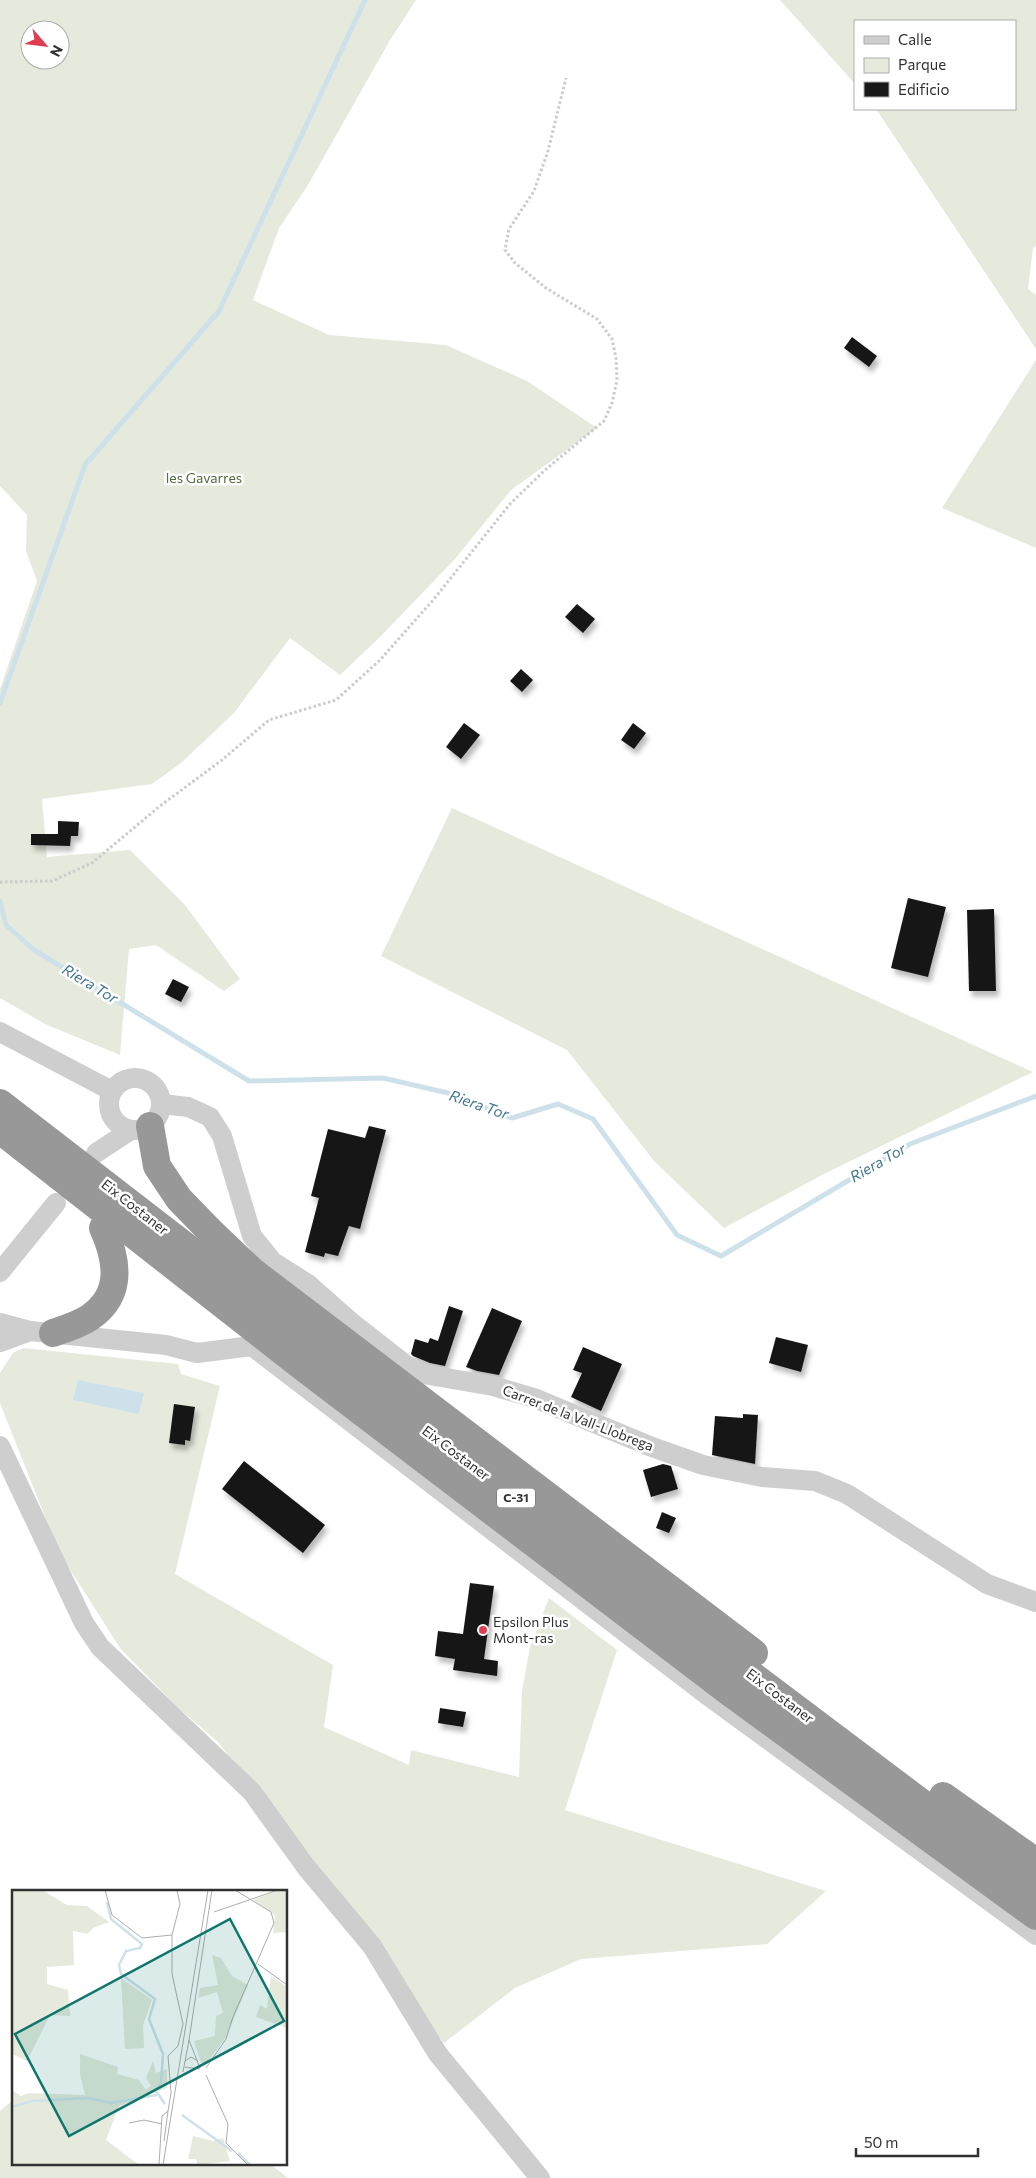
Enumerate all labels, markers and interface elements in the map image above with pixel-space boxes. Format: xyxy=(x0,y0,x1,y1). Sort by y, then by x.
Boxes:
north arrow xyxy=(20,20,70,70)
legend xyxy=(854,20,1016,110)
text: Calle xyxy=(898,30,932,48)
text: N xyxy=(47,43,67,60)
text: Parque xyxy=(898,55,946,73)
text: Edificio xyxy=(898,80,949,98)
park label: les Gavarres xyxy=(166,469,242,486)
water label: Riera Tor xyxy=(59,960,122,1007)
water label: Riera Tor xyxy=(447,1085,512,1123)
water label: Riera Tor xyxy=(846,1138,910,1185)
street label: Eix Costaner xyxy=(98,1175,172,1238)
street label: Carrer de la Vall-Llobrega xyxy=(500,1381,656,1454)
street label: Eix Costaner xyxy=(419,1422,494,1484)
road number: C-31 xyxy=(497,1489,535,1508)
place label: Epsilon Plus Mont-ras xyxy=(493,1613,569,1646)
marker: Epsilon Plus Mont-ras xyxy=(477,1624,489,1636)
street label: Eix Costaner xyxy=(743,1665,818,1727)
inset map xyxy=(12,1890,288,2166)
scale bar xyxy=(856,2126,978,2158)
text: 50 m xyxy=(864,2133,898,2151)

